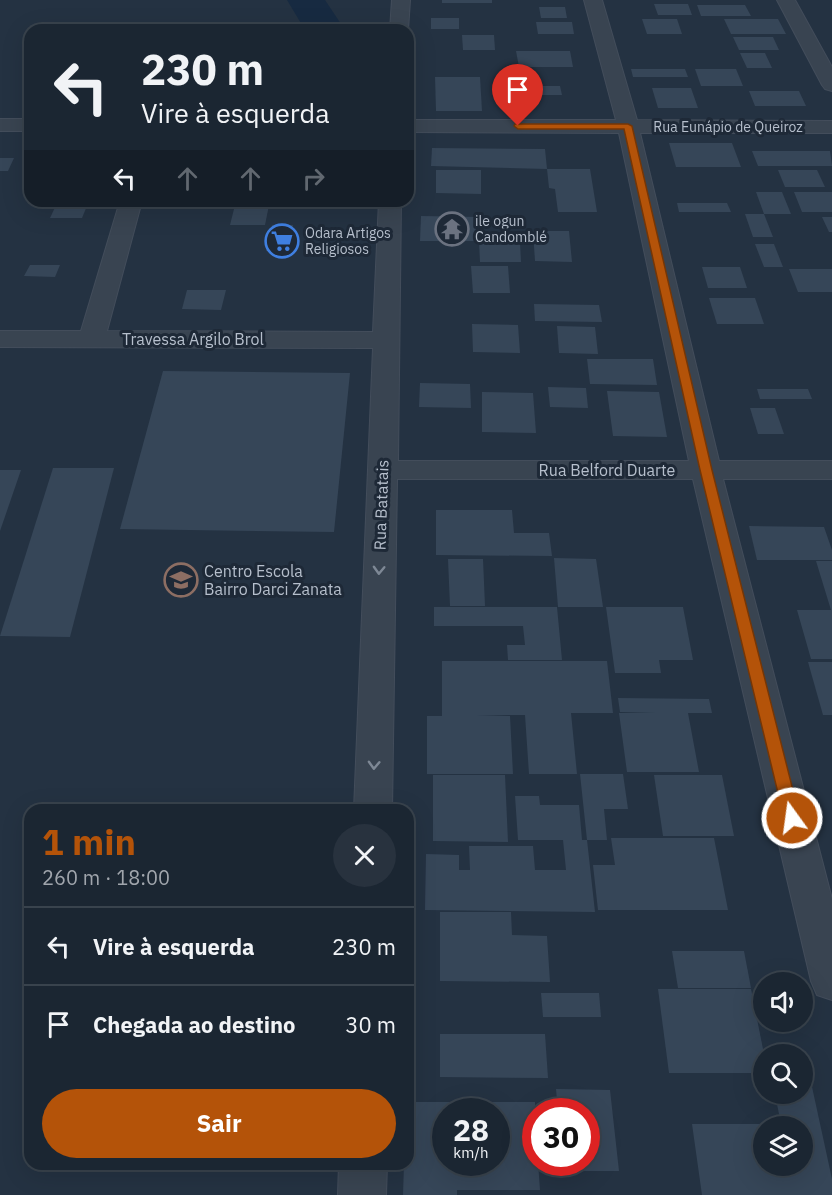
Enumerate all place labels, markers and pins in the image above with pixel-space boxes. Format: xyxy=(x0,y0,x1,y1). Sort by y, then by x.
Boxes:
pin xyxy=(492,64,543,126)
temple icon: ile ogun Candomblé xyxy=(434,211,470,247)
place label: ile ogun Candomblé xyxy=(475,212,547,246)
supermarket icon: Odara Artigos Religiosos xyxy=(264,223,300,259)
place label: Odara Artigos Religiosos xyxy=(305,224,391,258)
place label: Centro Escola Bairro Darci Zanata xyxy=(204,561,342,599)
school or university icon: Centro Escola Bairro Darci Zanata xyxy=(163,562,199,598)

